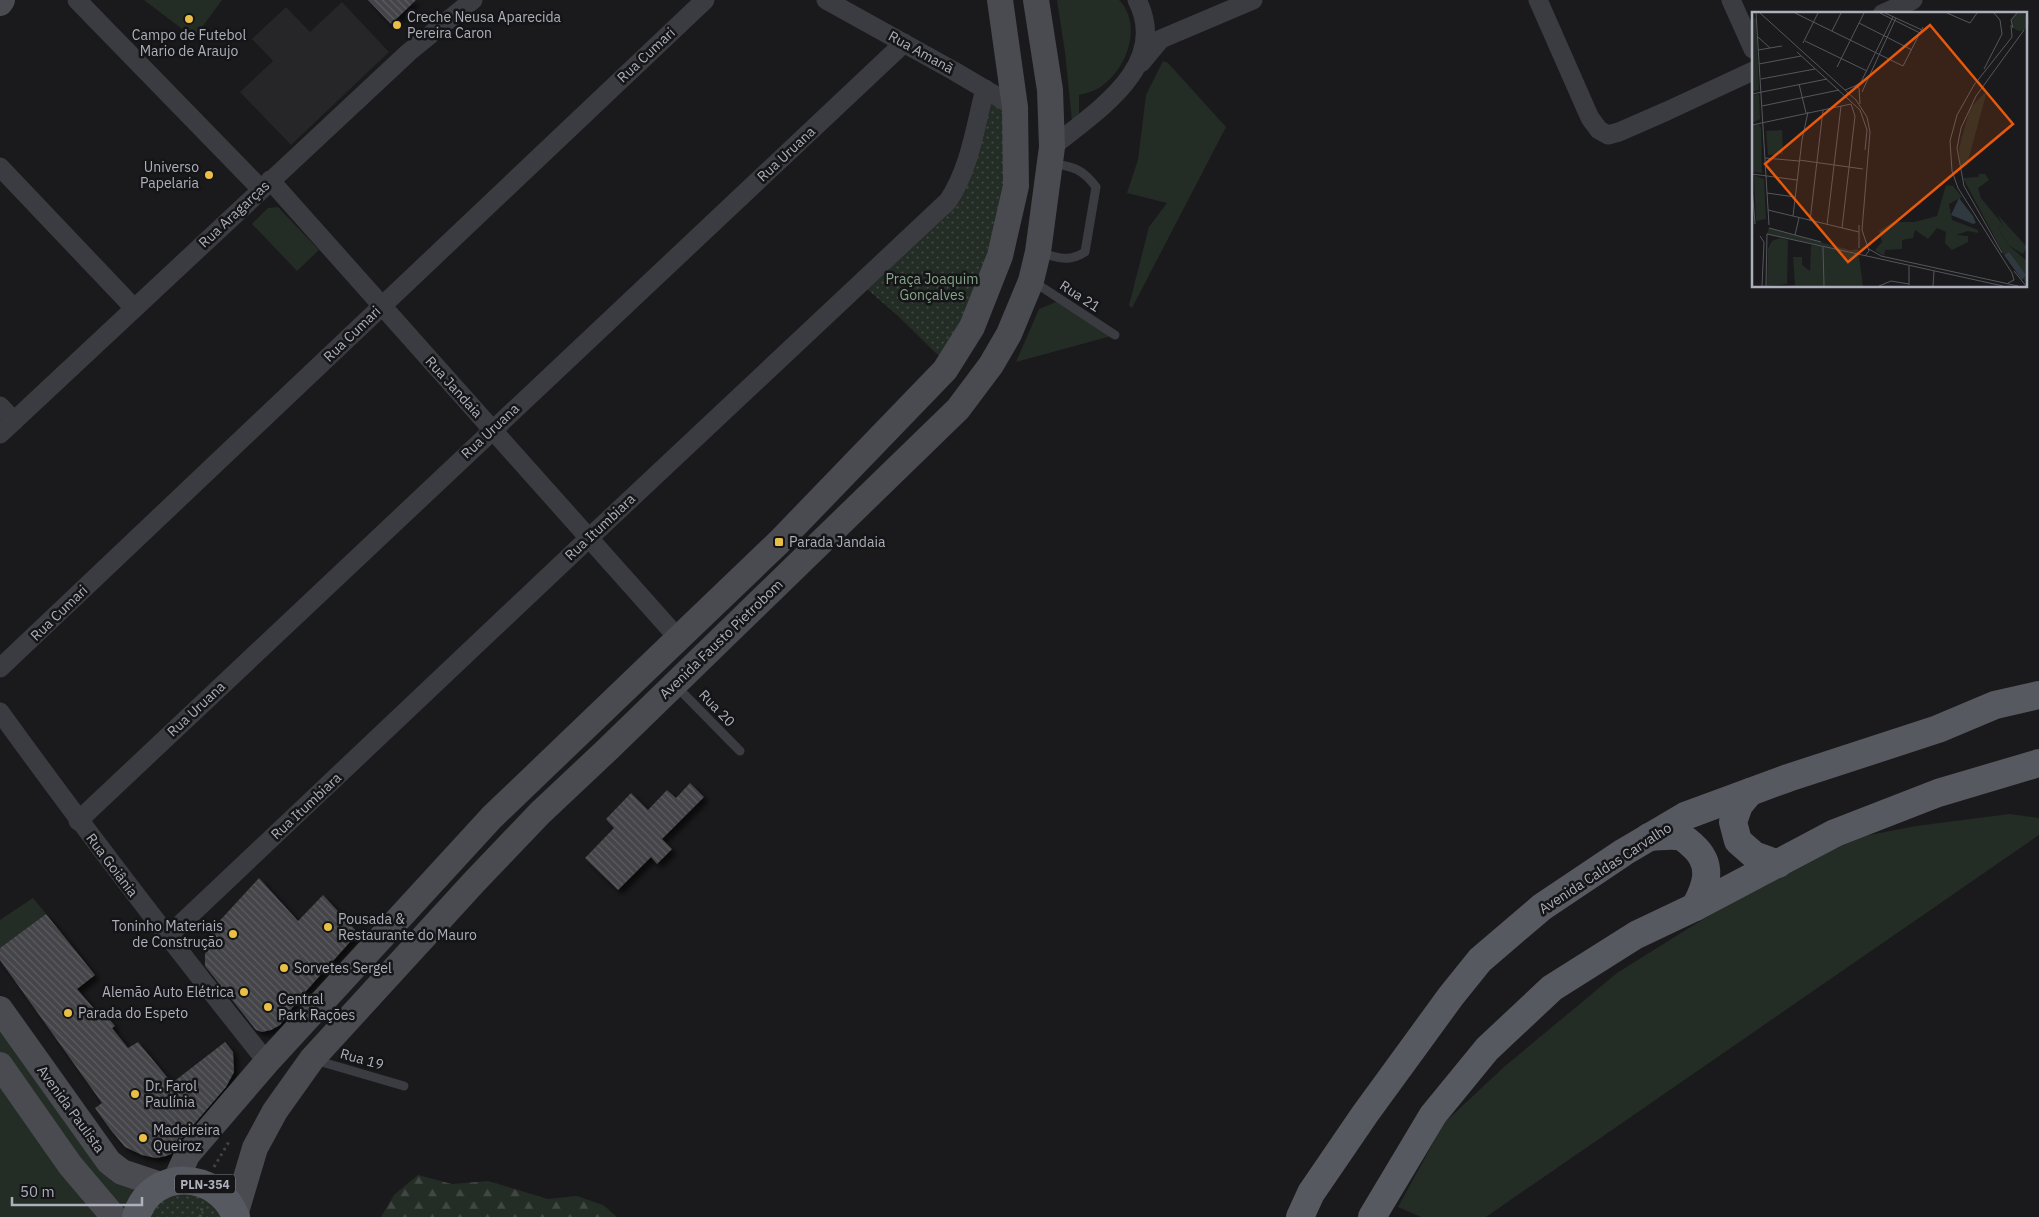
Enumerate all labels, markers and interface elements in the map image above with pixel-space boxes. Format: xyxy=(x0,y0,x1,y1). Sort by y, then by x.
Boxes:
place label: Creche Neusa Aparecida Pereira Caron xyxy=(407,8,562,42)
inset map xyxy=(1752,12,2026,288)
marker: Campo de Futebol Mario de Araujo xyxy=(183,13,195,25)
marker: Creche Neusa Aparecida Pereira Caron xyxy=(391,19,403,31)
street label: Rua Cumari xyxy=(613,24,679,86)
place label: Campo de Futebol Mario de Araujo xyxy=(132,26,246,60)
street label: Rua Amanã xyxy=(885,27,957,78)
street label: Rua Uruana xyxy=(753,122,819,186)
place label: Universo Papelaria xyxy=(140,158,200,192)
marker: Universo Papelaria xyxy=(203,169,215,181)
street label: Rua Aragarças xyxy=(195,176,273,251)
park label: Praça Joaquim Gonçalves xyxy=(886,270,978,304)
street label: Rua 21 xyxy=(1056,276,1104,316)
street label: Rua Cumari xyxy=(320,302,384,366)
street label: Rua Jandaia xyxy=(422,352,487,422)
street label: Rua Uruana xyxy=(457,399,523,463)
street label: Rua Itumbiara xyxy=(561,489,639,564)
place label: Parada Jandaia xyxy=(789,533,886,551)
marker: Parada Jandaia xyxy=(773,536,785,548)
street label: Avenida Fausto Pietrobom xyxy=(656,575,786,703)
street label: Rua Cumari xyxy=(27,581,91,645)
street label: Rua Uruana xyxy=(163,677,229,741)
street label: Rua 20 xyxy=(695,686,739,730)
street label: Rua Itumbiara xyxy=(267,768,345,843)
street label: Avenida Caldas Carvalho xyxy=(1535,818,1675,918)
street label: Rua Goiânia xyxy=(82,830,142,901)
place label: Pousada & Restaurante do Mauro xyxy=(338,910,477,944)
place label: Toninho Materiais de Construção xyxy=(112,917,223,951)
marker: Pousada & Restaurante do Mauro xyxy=(322,921,334,933)
marker: Toninho Materiais de Construção xyxy=(227,928,239,940)
place label: Sorvetes Sergel xyxy=(294,959,392,977)
marker: Sorvetes Sergel xyxy=(278,962,290,974)
place label: Alemão Auto Elétrica xyxy=(102,983,235,1001)
marker: Alemão Auto Elétrica xyxy=(238,986,250,998)
place label: Central Park Rações xyxy=(278,990,355,1024)
marker: Central Park Rações xyxy=(262,1001,274,1013)
place label: Parada do Espeto xyxy=(78,1004,188,1022)
marker: Parada do Espeto xyxy=(62,1007,74,1019)
street label: Rua 19 xyxy=(338,1044,386,1074)
street label: Avenida Paulista xyxy=(33,1062,109,1157)
place label: Dr. Farol Paulínia xyxy=(145,1077,197,1111)
marker: Dr. Farol Paulínia xyxy=(129,1088,141,1100)
place label: Madeireira Queiroz xyxy=(153,1121,220,1155)
marker: Madeireira Queiroz xyxy=(137,1132,149,1144)
scale bar xyxy=(12,1174,142,1206)
road number: PLN-354 xyxy=(175,1174,235,1194)
text: 50 m xyxy=(20,1182,55,1201)

